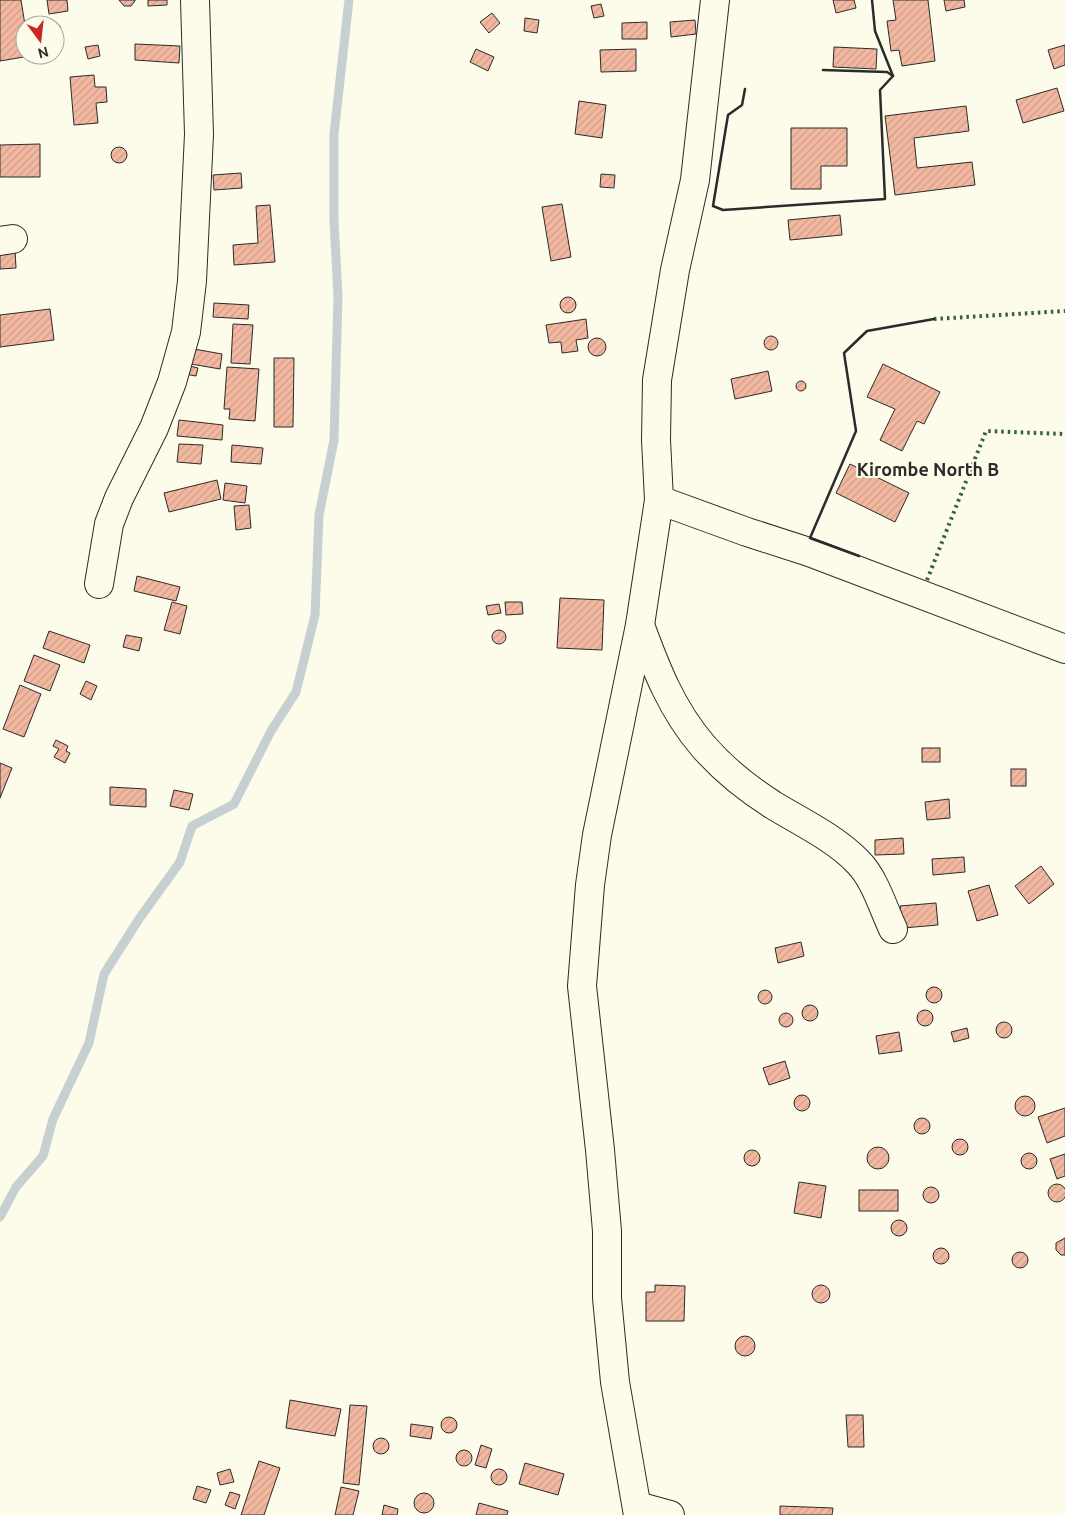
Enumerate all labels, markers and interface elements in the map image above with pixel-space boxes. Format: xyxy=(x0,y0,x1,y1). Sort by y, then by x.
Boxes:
north arrow xyxy=(15,15,65,65)
text: N xyxy=(36,43,50,62)
district label: Kirombe North B xyxy=(857,459,999,479)

